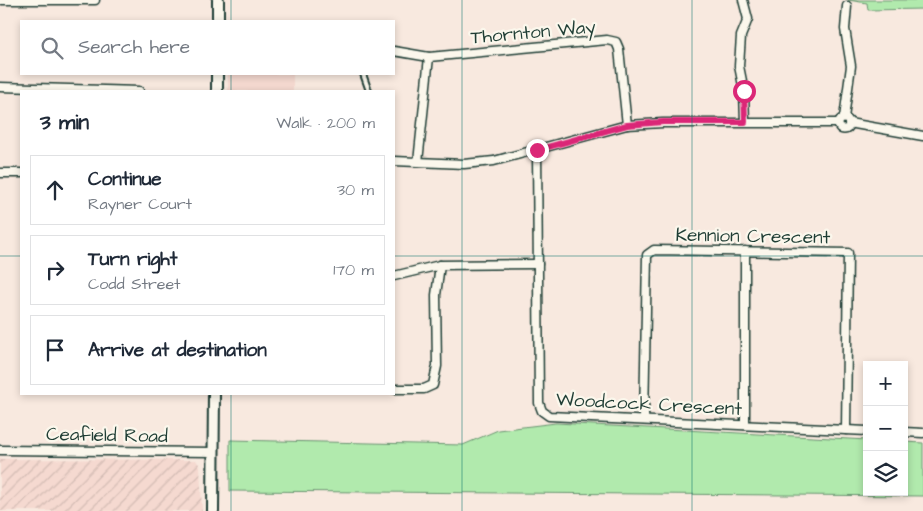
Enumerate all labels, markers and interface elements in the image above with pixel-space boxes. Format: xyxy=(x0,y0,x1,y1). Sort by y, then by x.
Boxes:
street label: Thornton Way xyxy=(470,14,597,52)
search box xyxy=(20,20,395,75)
icon: search xyxy=(38,34,66,62)
text: Search here xyxy=(78,34,190,61)
route start xyxy=(733,80,756,103)
text: 3 min xyxy=(40,108,89,137)
text: Walk · 200 m xyxy=(276,112,375,134)
route end xyxy=(526,139,549,162)
text: Continue xyxy=(88,166,162,193)
icon: ahead xyxy=(41,176,69,204)
text: 30 m xyxy=(337,179,374,201)
text: Rayner Court xyxy=(88,193,192,215)
street label: Kennion Crescent xyxy=(675,222,831,251)
text: Turn right xyxy=(88,246,177,273)
icon: right xyxy=(41,256,69,284)
text: 170 m xyxy=(333,259,374,281)
text: Codd Street xyxy=(88,273,181,295)
icon: arrive xyxy=(41,336,69,364)
text: Arrive at destination xyxy=(88,337,267,364)
map controls xyxy=(863,361,908,496)
button: + xyxy=(863,361,908,406)
street label: Woodcock Crescent xyxy=(555,386,743,423)
button: − xyxy=(863,406,908,451)
street label: Ceafield Road xyxy=(46,421,168,450)
button: layers xyxy=(863,451,908,496)

